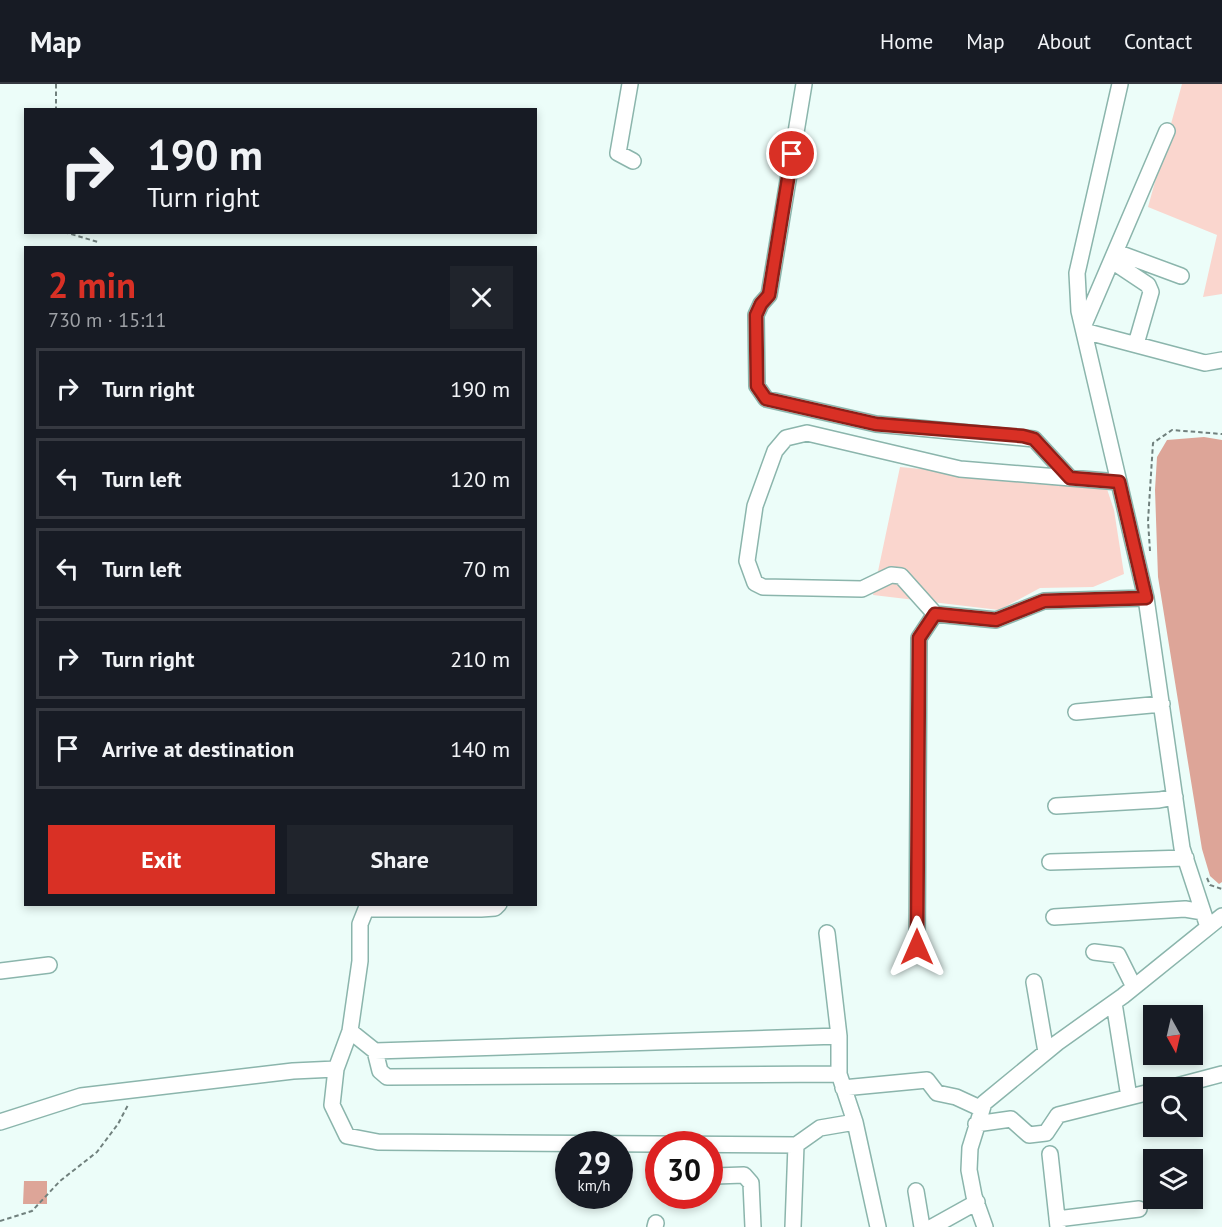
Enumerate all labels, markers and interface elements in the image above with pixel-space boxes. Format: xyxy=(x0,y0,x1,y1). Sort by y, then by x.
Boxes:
text: Map xyxy=(30,23,81,60)
text: Home xyxy=(880,28,933,55)
text: Map xyxy=(966,28,1005,55)
text: About xyxy=(1038,28,1091,55)
text: Contact xyxy=(1124,28,1192,55)
text: 190 m xyxy=(147,127,263,182)
pin xyxy=(766,128,817,179)
icon: right xyxy=(48,132,126,210)
icon: arrive xyxy=(775,137,808,170)
text: Turn right xyxy=(147,180,260,214)
text: 2 min xyxy=(48,261,136,308)
button: close xyxy=(450,266,513,329)
text: 730 m · 15:11 xyxy=(48,307,166,333)
icon: right xyxy=(51,372,84,405)
text: Turn right xyxy=(102,375,194,403)
text: 190 m xyxy=(450,375,510,403)
icon: left xyxy=(51,462,84,495)
text: Turn left xyxy=(102,465,182,493)
text: 120 m xyxy=(450,465,510,493)
icon: left xyxy=(51,552,84,585)
text: Turn left xyxy=(102,555,182,583)
text: 70 m xyxy=(462,555,510,583)
icon: right xyxy=(51,642,84,675)
text: Turn right xyxy=(102,645,194,673)
text: 210 m xyxy=(450,645,510,673)
icon: arrive xyxy=(51,732,84,765)
text: Arrive at destination xyxy=(102,735,294,763)
text: 140 m xyxy=(450,735,510,763)
button: Exit xyxy=(48,825,275,894)
button: Share xyxy=(287,825,513,894)
position arrow xyxy=(885,915,949,979)
north arrow xyxy=(1143,1005,1203,1065)
map controls xyxy=(1143,1005,1203,1209)
button: search xyxy=(1143,1077,1203,1137)
speed limit sign: 30 xyxy=(645,1131,723,1209)
text: 29 xyxy=(577,1143,611,1182)
button: layers xyxy=(1143,1149,1203,1209)
text: km/h xyxy=(578,1176,610,1195)

